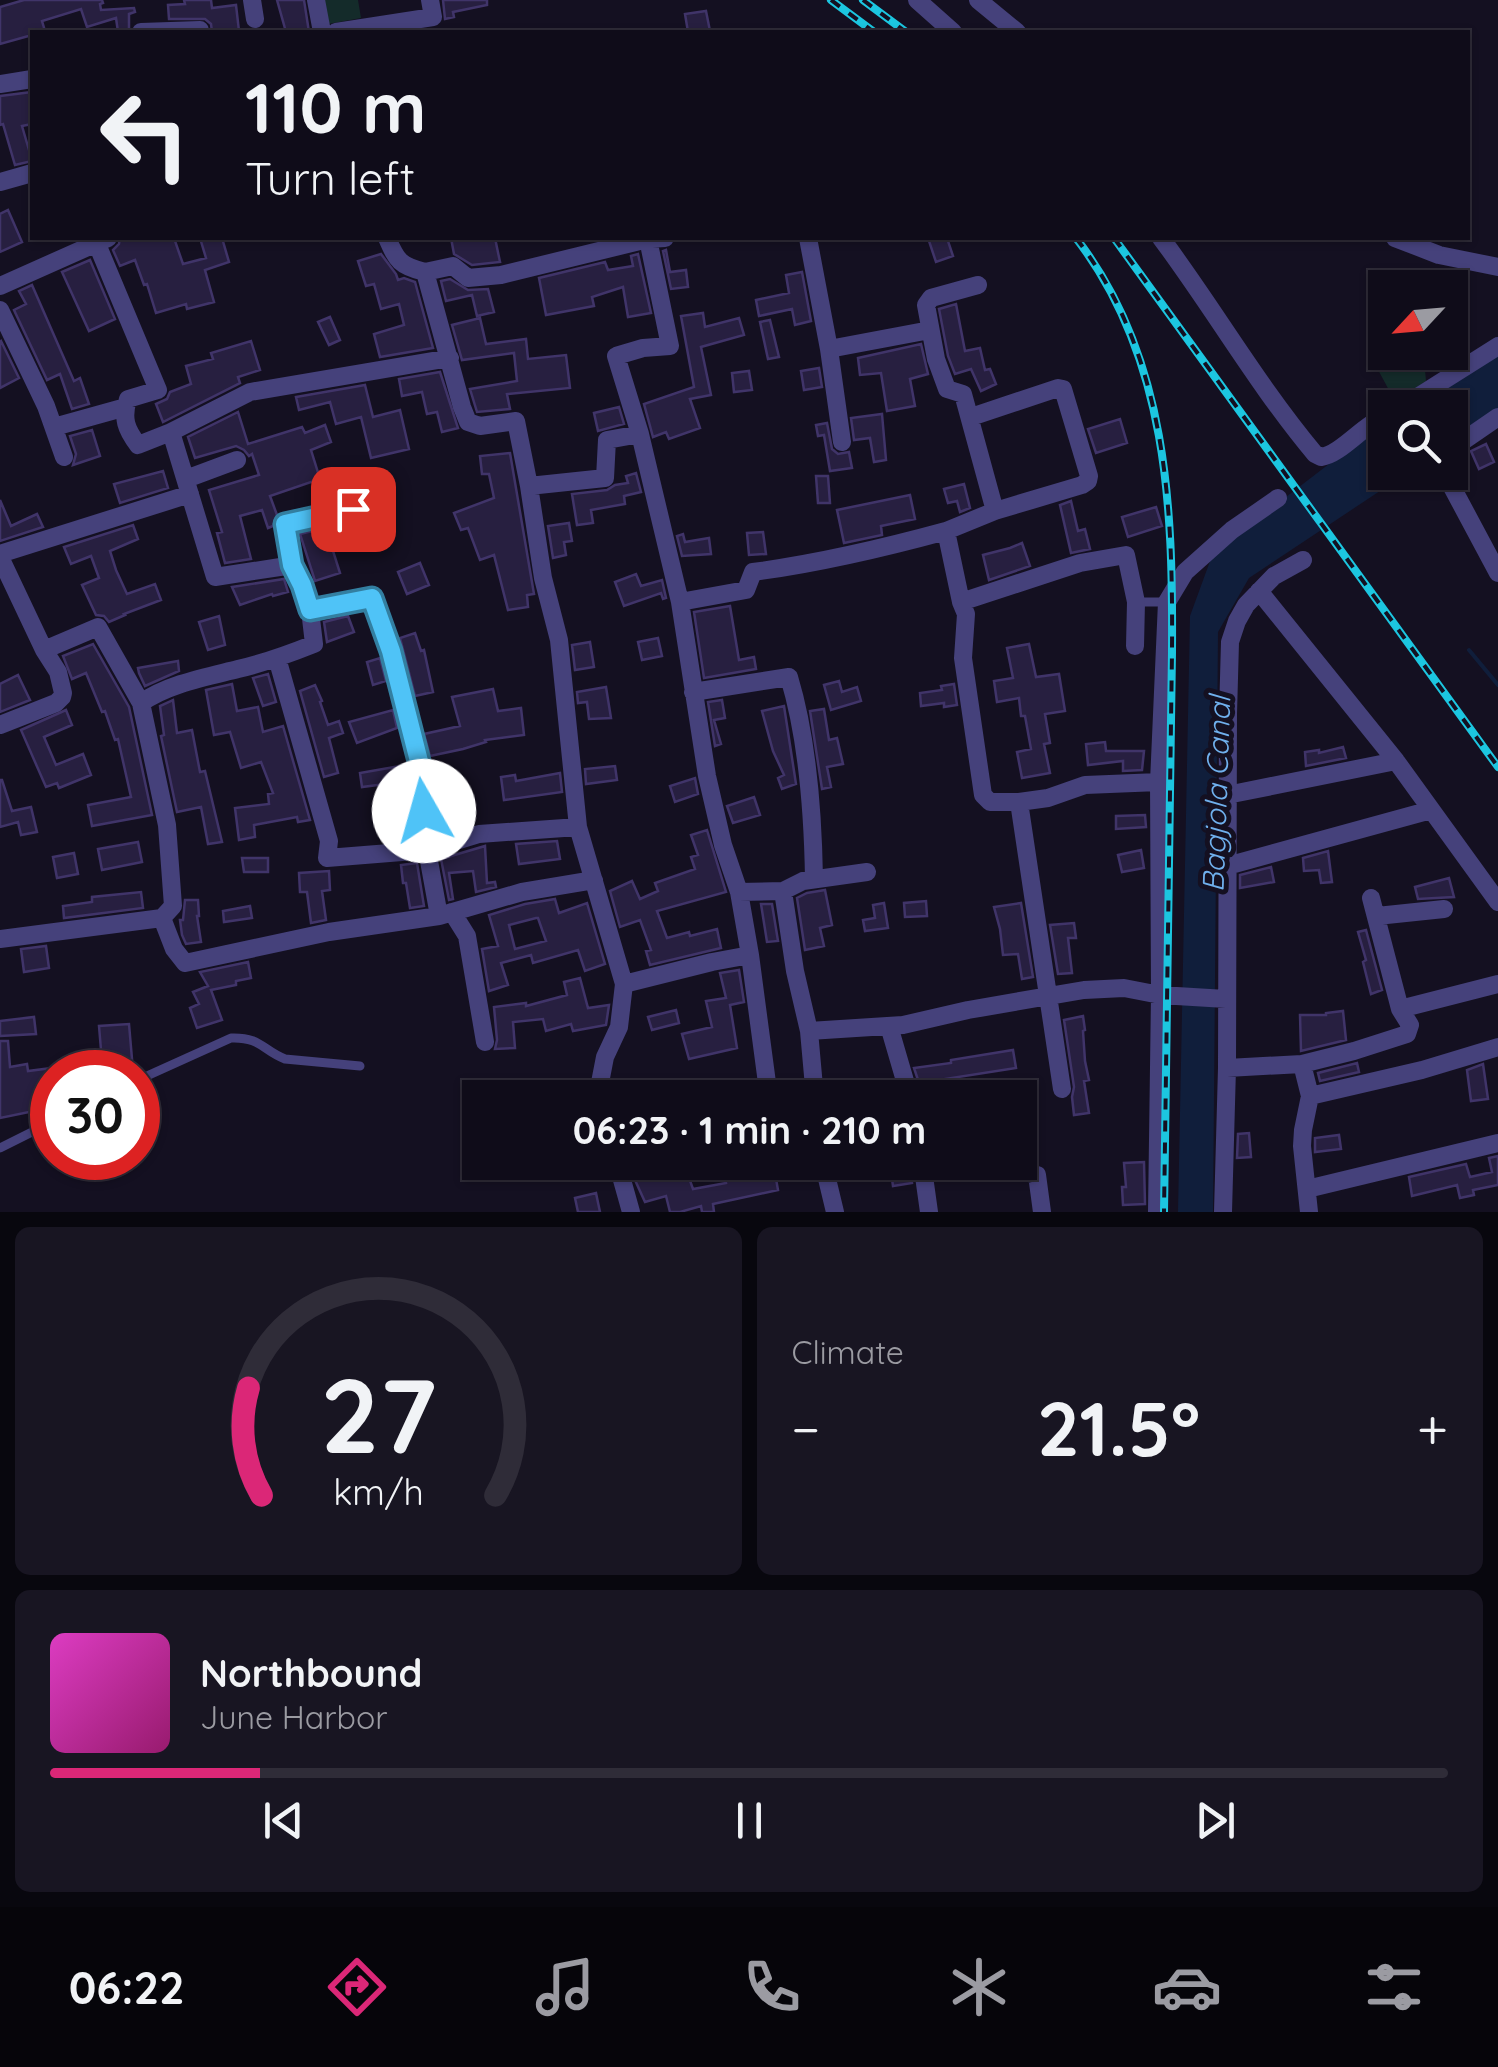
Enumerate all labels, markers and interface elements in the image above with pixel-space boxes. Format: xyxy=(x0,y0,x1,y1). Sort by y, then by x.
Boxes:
text: 110 m xyxy=(245,63,427,151)
icon: left xyxy=(80,70,210,200)
text: Turn left xyxy=(245,150,415,206)
north arrow xyxy=(1368,270,1468,370)
map controls xyxy=(1368,270,1468,490)
button: search xyxy=(1368,390,1468,490)
pin xyxy=(311,467,396,552)
icon: arrive xyxy=(326,482,381,537)
water label: Bagjola Canal xyxy=(1194,692,1239,893)
position arrow xyxy=(372,759,476,863)
speed limit sign: 30 xyxy=(30,1050,160,1180)
text: 06:23 · 1 min · 210 m xyxy=(573,1106,926,1154)
text: Climate xyxy=(792,1332,904,1372)
text: 27 xyxy=(320,1349,436,1479)
text: 21.5° xyxy=(1037,1381,1200,1475)
text: − xyxy=(792,1394,820,1463)
text: + xyxy=(1417,1394,1448,1463)
text: km/h xyxy=(333,1469,424,1514)
text: Northbound xyxy=(200,1649,422,1697)
text: June Harbor xyxy=(200,1697,388,1737)
icon: previous xyxy=(256,1793,311,1848)
icon: pause xyxy=(722,1793,777,1848)
icon: next xyxy=(1188,1793,1243,1848)
icon: directions xyxy=(322,1952,392,2022)
icon: music xyxy=(530,1952,600,2022)
icon: phone xyxy=(737,1952,807,2022)
icon: climate xyxy=(944,1952,1014,2022)
icon: car xyxy=(1152,1952,1222,2022)
icon: filters xyxy=(1359,1952,1429,2022)
text: 06:22 xyxy=(69,1959,185,2015)

